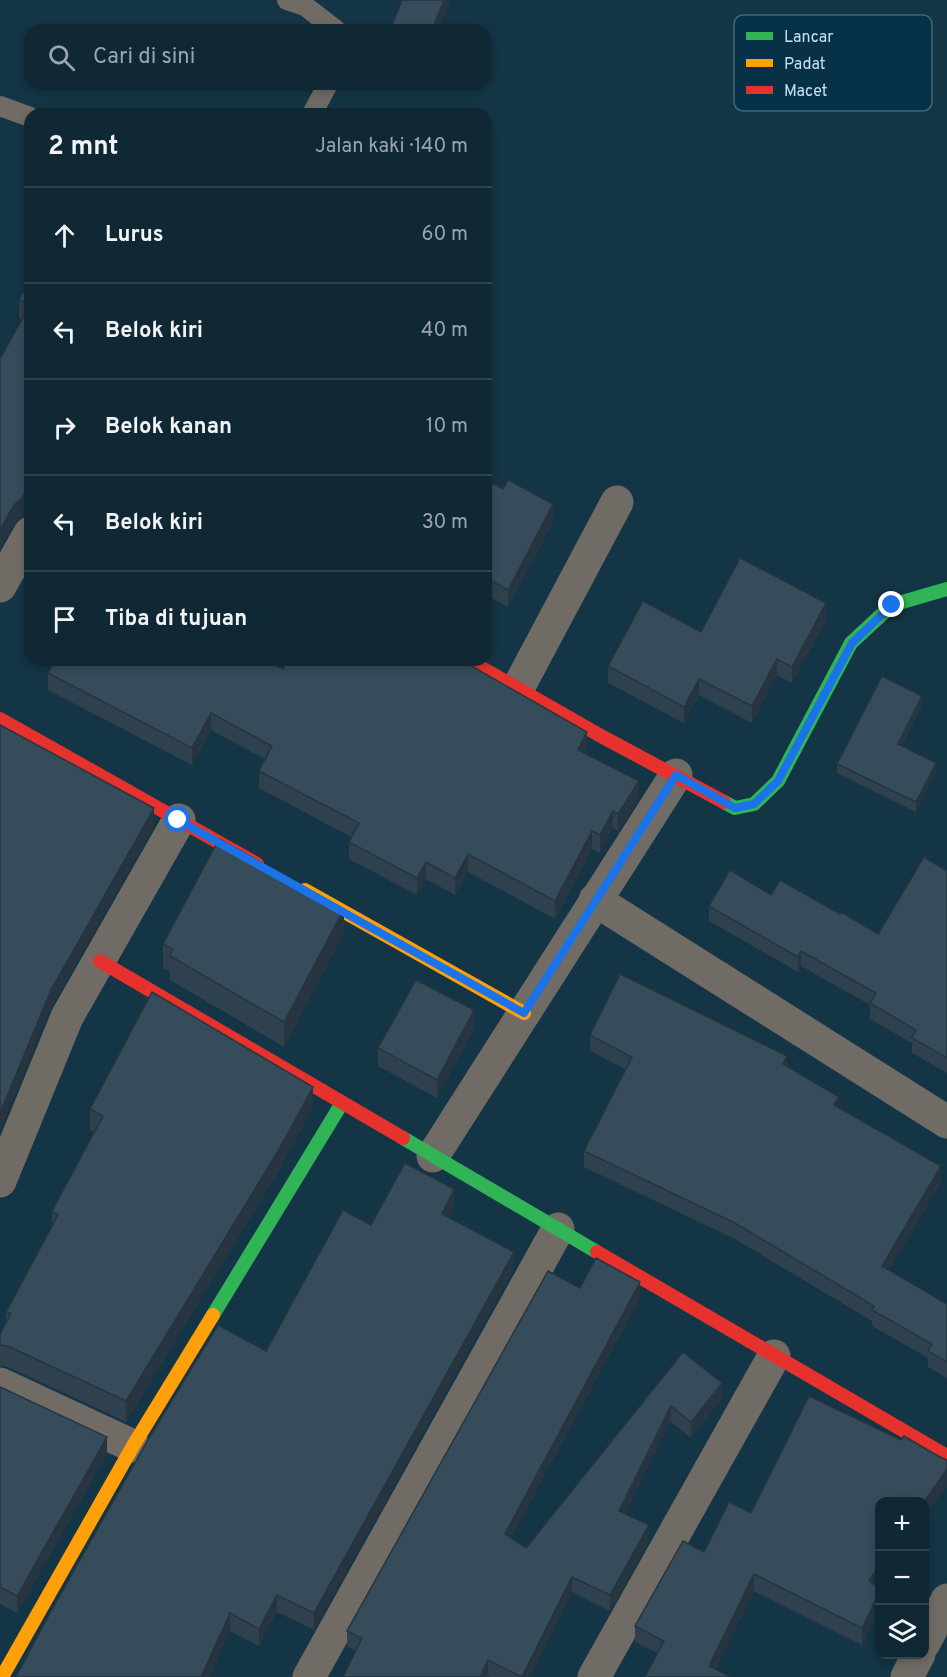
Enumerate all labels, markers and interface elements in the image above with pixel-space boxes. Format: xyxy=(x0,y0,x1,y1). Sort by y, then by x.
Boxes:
legend xyxy=(734,15,932,111)
search box xyxy=(24,24,492,90)
text: Lancar xyxy=(784,28,834,48)
icon: search xyxy=(45,41,78,74)
text: Cari di sini xyxy=(93,44,195,71)
text: Padat xyxy=(784,55,826,75)
text: Macet xyxy=(784,82,828,102)
text: 2 mnt xyxy=(48,131,119,164)
text: Jalan kaki · 140 m xyxy=(315,134,468,160)
icon: ahead xyxy=(48,219,81,252)
text: Lurus xyxy=(105,222,164,249)
text: 60 m xyxy=(422,222,468,248)
icon: left xyxy=(48,315,81,348)
text: Belok kiri xyxy=(105,318,203,345)
text: 40 m xyxy=(421,318,468,344)
icon: right xyxy=(48,411,81,444)
text: Belok kanan xyxy=(105,414,232,441)
text: 10 m xyxy=(426,414,468,440)
icon: left xyxy=(48,507,81,540)
text: Belok kiri xyxy=(105,510,203,537)
text: 30 m xyxy=(422,510,468,536)
route end xyxy=(878,591,904,617)
icon: arrive xyxy=(48,603,81,636)
text: Tiba di tujuan xyxy=(105,606,247,633)
route start xyxy=(164,806,190,832)
map controls xyxy=(875,1497,929,1659)
button: + xyxy=(875,1497,929,1551)
button: − xyxy=(875,1551,929,1605)
button: layers xyxy=(875,1605,929,1659)

